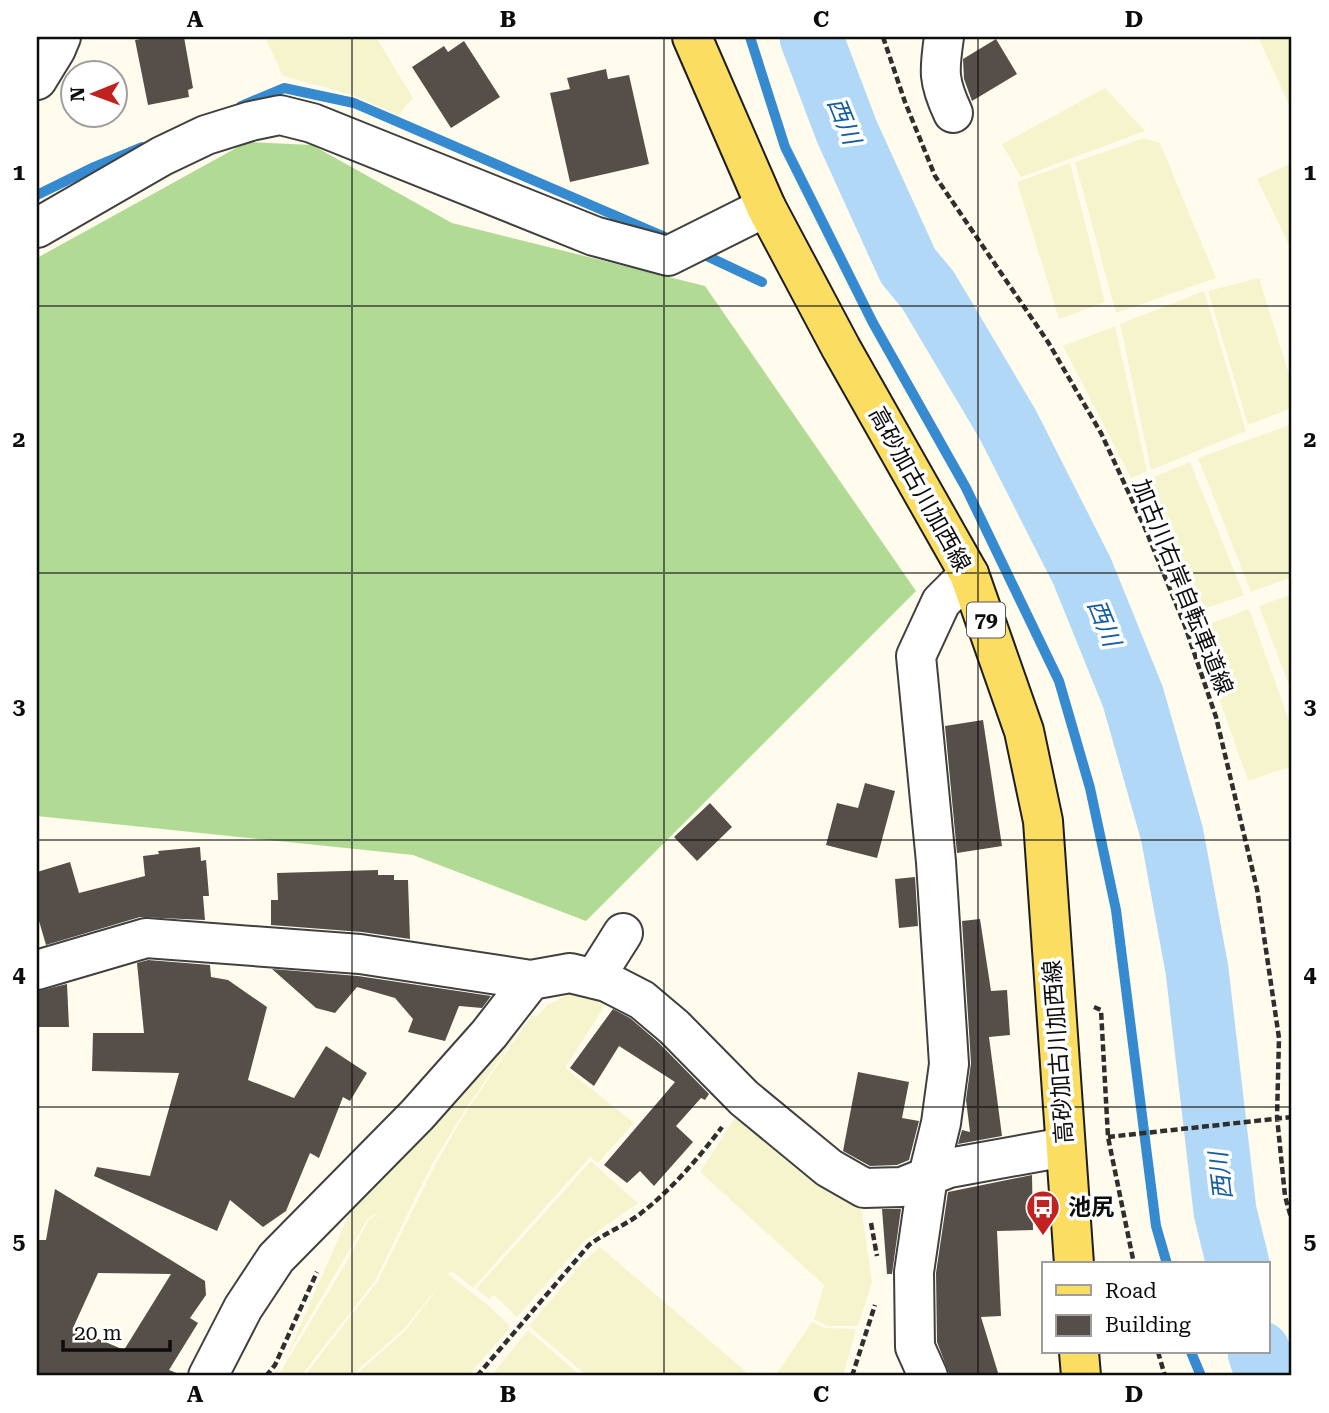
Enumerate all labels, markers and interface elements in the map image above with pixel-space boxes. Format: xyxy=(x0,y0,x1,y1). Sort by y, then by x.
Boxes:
text: A xyxy=(187,6,204,33)
text: B xyxy=(500,6,516,33)
text: C xyxy=(813,6,829,33)
text: D xyxy=(1125,6,1143,33)
north arrow xyxy=(60,60,130,130)
text: N xyxy=(66,86,89,102)
water label: 西川 xyxy=(822,94,867,151)
text: 1 xyxy=(13,159,26,186)
text: 1 xyxy=(1304,159,1317,186)
street label: 高砂加古川加西線 xyxy=(863,402,976,576)
text: 2 xyxy=(13,426,25,453)
text: 2 xyxy=(1304,426,1316,453)
street label: 加古川右岸自転車道線 xyxy=(1127,476,1238,699)
water label: 西川 xyxy=(1082,596,1127,653)
road number: 79 xyxy=(967,602,1005,638)
text: 3 xyxy=(13,693,26,720)
text: 3 xyxy=(1304,693,1317,720)
street label: 高砂加古川加西線 xyxy=(1039,959,1078,1145)
text: 4 xyxy=(13,961,26,988)
text: 4 xyxy=(1304,961,1317,988)
water label: 西川 xyxy=(1204,1147,1238,1202)
bus stop icon: 池尻 xyxy=(1024,1188,1062,1237)
place label: 池尻 xyxy=(1068,1194,1114,1221)
text: 5 xyxy=(13,1228,26,1255)
text: 5 xyxy=(1304,1228,1317,1255)
legend xyxy=(1042,1262,1270,1354)
text: Road xyxy=(1105,1279,1157,1303)
scale bar xyxy=(63,1308,170,1352)
text: Building xyxy=(1105,1313,1191,1337)
text: 20 m xyxy=(74,1321,122,1345)
text: A xyxy=(187,1381,204,1408)
text: B xyxy=(500,1381,516,1408)
text: C xyxy=(813,1381,829,1408)
text: D xyxy=(1125,1381,1143,1408)

